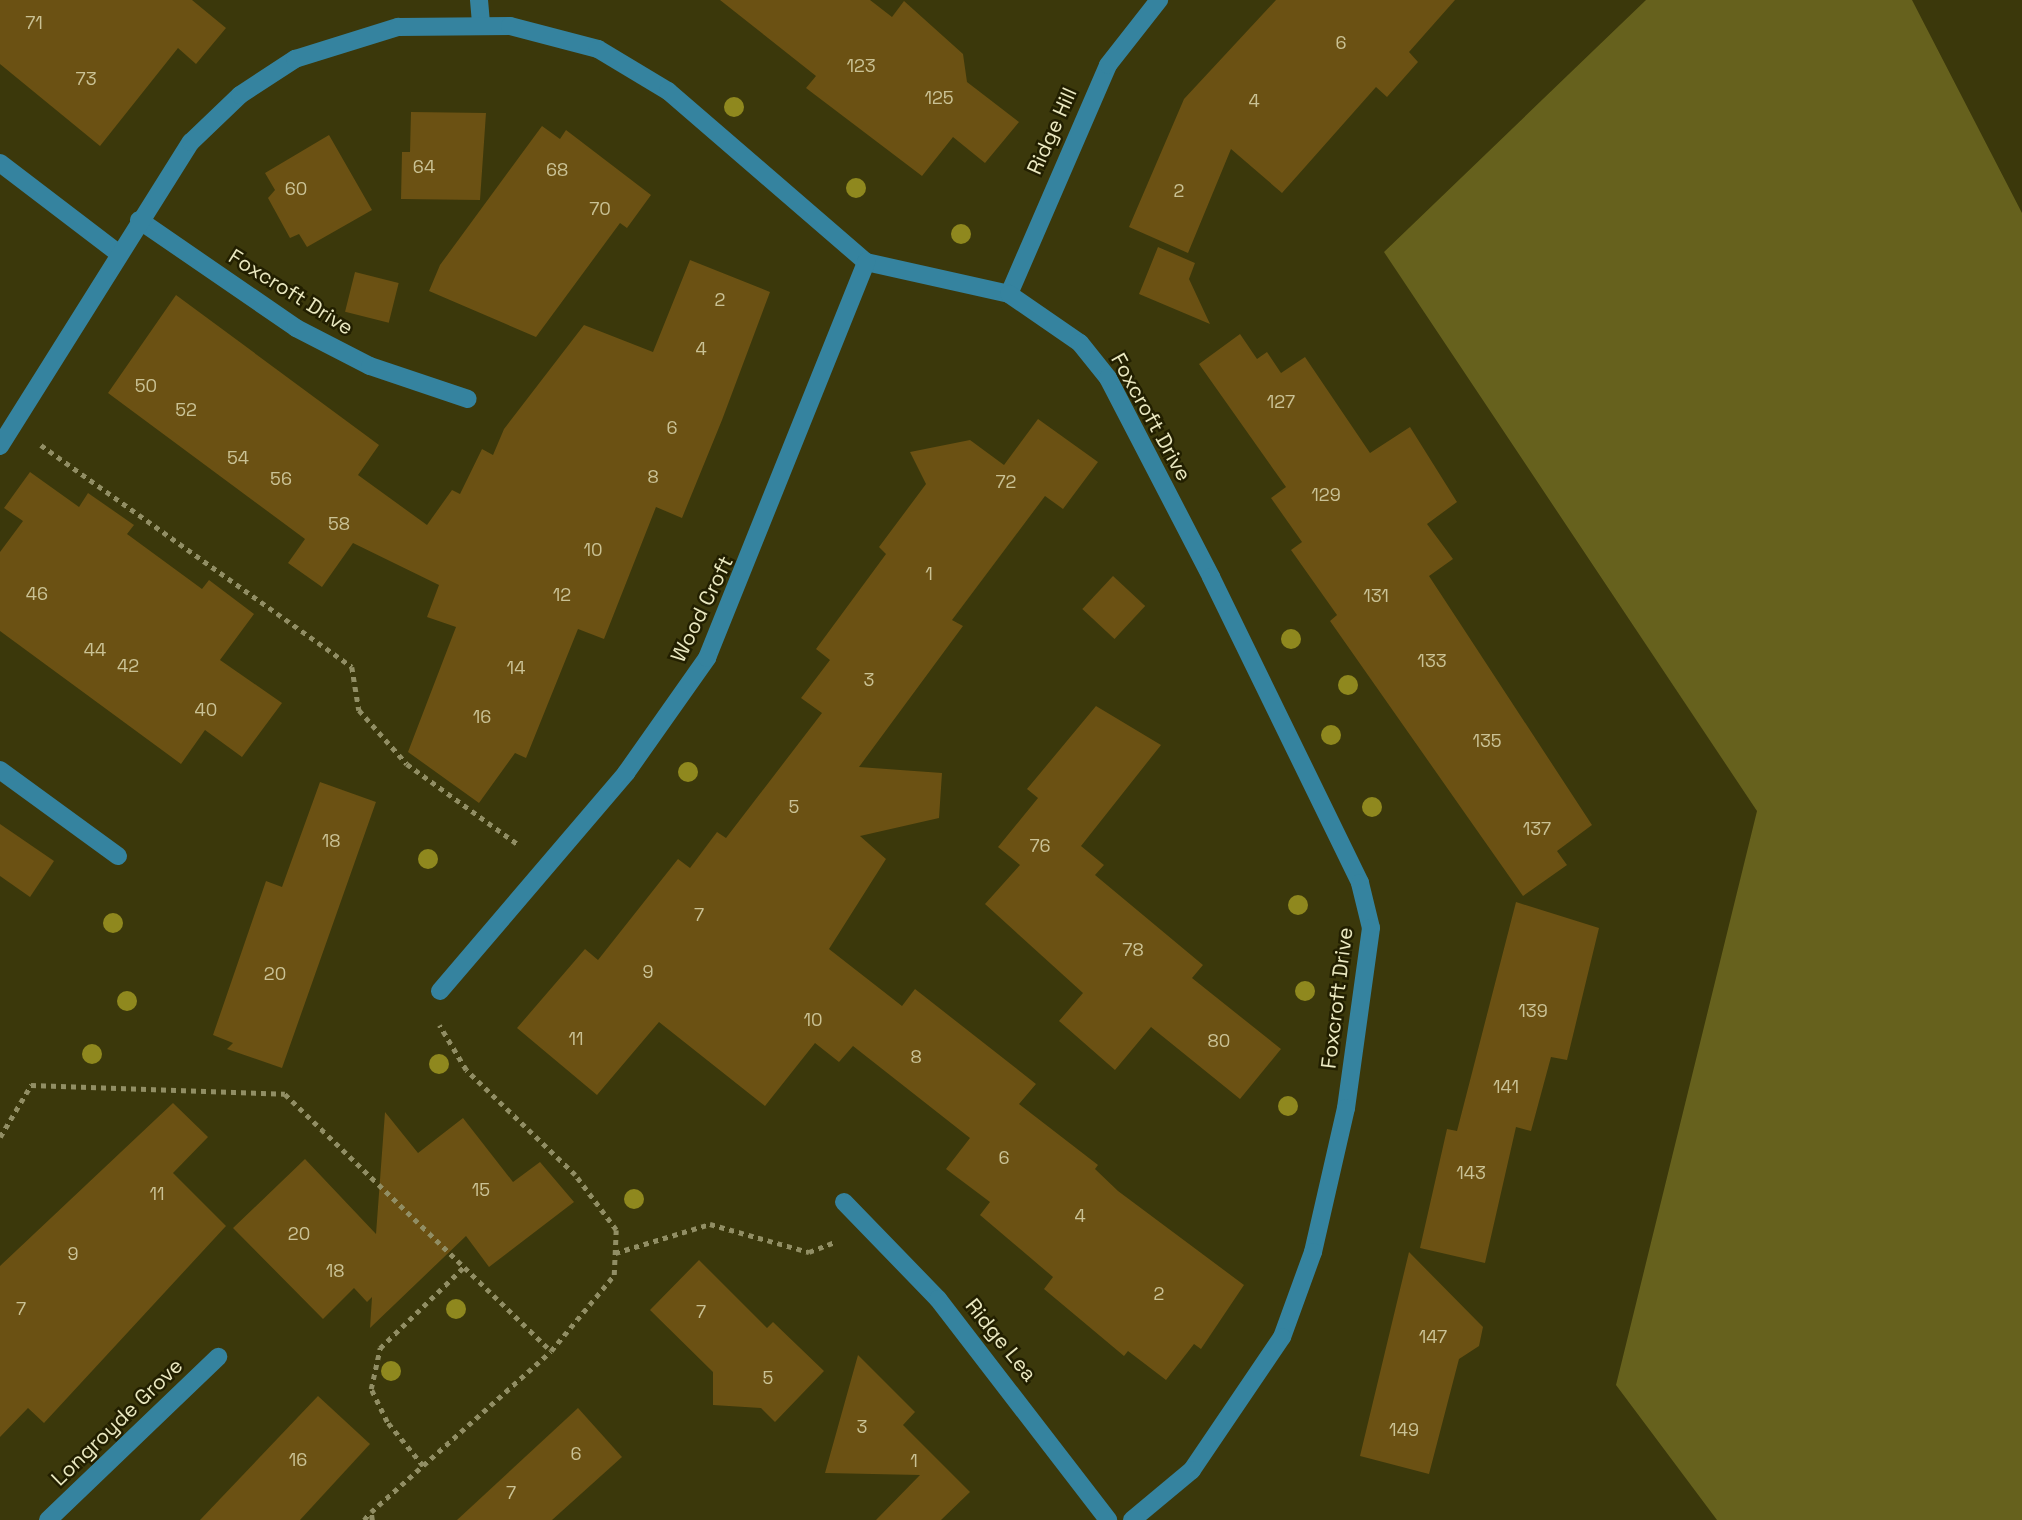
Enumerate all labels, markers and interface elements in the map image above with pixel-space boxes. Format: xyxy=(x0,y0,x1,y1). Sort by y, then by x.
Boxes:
house number: 71 xyxy=(25,12,43,34)
house number: 6 xyxy=(1335,32,1347,54)
house number: 123 xyxy=(846,55,876,77)
house number: 73 xyxy=(75,68,97,90)
street label: Ridge Hill xyxy=(1022,84,1082,178)
house number: 125 xyxy=(924,87,954,109)
house number: 4 xyxy=(1248,90,1260,112)
house number: 64 xyxy=(413,156,435,178)
house number: 68 xyxy=(546,159,568,181)
house number: 60 xyxy=(285,178,307,200)
house number: 2 xyxy=(1174,180,1184,202)
house number: 70 xyxy=(589,198,611,220)
street label: Foxcroft Drive xyxy=(224,244,358,340)
house number: 2 xyxy=(715,289,725,311)
house number: 4 xyxy=(695,338,707,360)
street label: Foxcroft Drive xyxy=(1106,349,1196,485)
house number: 50 xyxy=(135,375,157,397)
house number: 127 xyxy=(1267,391,1295,413)
house number: 52 xyxy=(175,399,197,421)
house number: 6 xyxy=(666,417,678,439)
house number: 54 xyxy=(227,447,249,469)
house number: 8 xyxy=(647,466,659,488)
house number: 56 xyxy=(270,468,292,490)
house number: 72 xyxy=(996,471,1016,493)
house number: 129 xyxy=(1311,484,1341,506)
house number: 58 xyxy=(328,513,350,535)
house number: 10 xyxy=(583,539,603,561)
street label: Wood Croft xyxy=(665,552,739,666)
house number: 1 xyxy=(925,563,933,585)
house number: 46 xyxy=(26,583,48,605)
house number: 12 xyxy=(553,584,571,606)
house number: 131 xyxy=(1363,585,1389,607)
house number: 44 xyxy=(84,639,106,661)
house number: 133 xyxy=(1417,650,1447,672)
house number: 42 xyxy=(117,655,139,677)
house number: 14 xyxy=(507,657,525,679)
house number: 3 xyxy=(864,669,874,691)
house number: 40 xyxy=(195,699,217,721)
house number: 16 xyxy=(473,706,491,728)
house number: 135 xyxy=(1472,730,1502,752)
house number: 5 xyxy=(789,796,799,818)
house number: 137 xyxy=(1523,818,1551,840)
house number: 18 xyxy=(322,830,340,852)
house number: 76 xyxy=(1029,835,1051,857)
house number: 7 xyxy=(694,904,704,926)
street label: Foxcroft Drive xyxy=(1316,926,1358,1070)
house number: 78 xyxy=(1122,939,1144,961)
house number: 9 xyxy=(642,961,654,983)
house number: 20 xyxy=(264,963,286,985)
house number: 139 xyxy=(1518,1000,1548,1022)
house number: 10 xyxy=(803,1009,823,1031)
house number: 11 xyxy=(568,1028,584,1050)
house number: 80 xyxy=(1208,1030,1230,1052)
house number: 8 xyxy=(910,1046,922,1068)
house number: 141 xyxy=(1493,1076,1519,1098)
house number: 6 xyxy=(998,1147,1010,1169)
house number: 143 xyxy=(1456,1162,1486,1184)
house number: 15 xyxy=(472,1179,490,1201)
house number: 11 xyxy=(149,1183,165,1205)
house number: 4 xyxy=(1074,1205,1086,1227)
house number: 20 xyxy=(288,1223,310,1245)
house number: 9 xyxy=(67,1243,79,1265)
house number: 18 xyxy=(326,1260,344,1282)
house number: 2 xyxy=(1154,1283,1164,1305)
street label: Ridge Lea xyxy=(960,1294,1042,1386)
house number: 7 xyxy=(16,1298,26,1320)
house number: 7 xyxy=(696,1301,706,1323)
house number: 147 xyxy=(1419,1326,1447,1348)
street label: Longroyde Grove xyxy=(46,1353,188,1491)
house number: 5 xyxy=(763,1367,773,1389)
house number: 3 xyxy=(857,1416,867,1438)
house number: 149 xyxy=(1389,1419,1419,1441)
house number: 6 xyxy=(570,1443,582,1465)
house number: 16 xyxy=(289,1449,307,1471)
house number: 1 xyxy=(910,1450,918,1472)
house number: 7 xyxy=(506,1482,516,1504)

